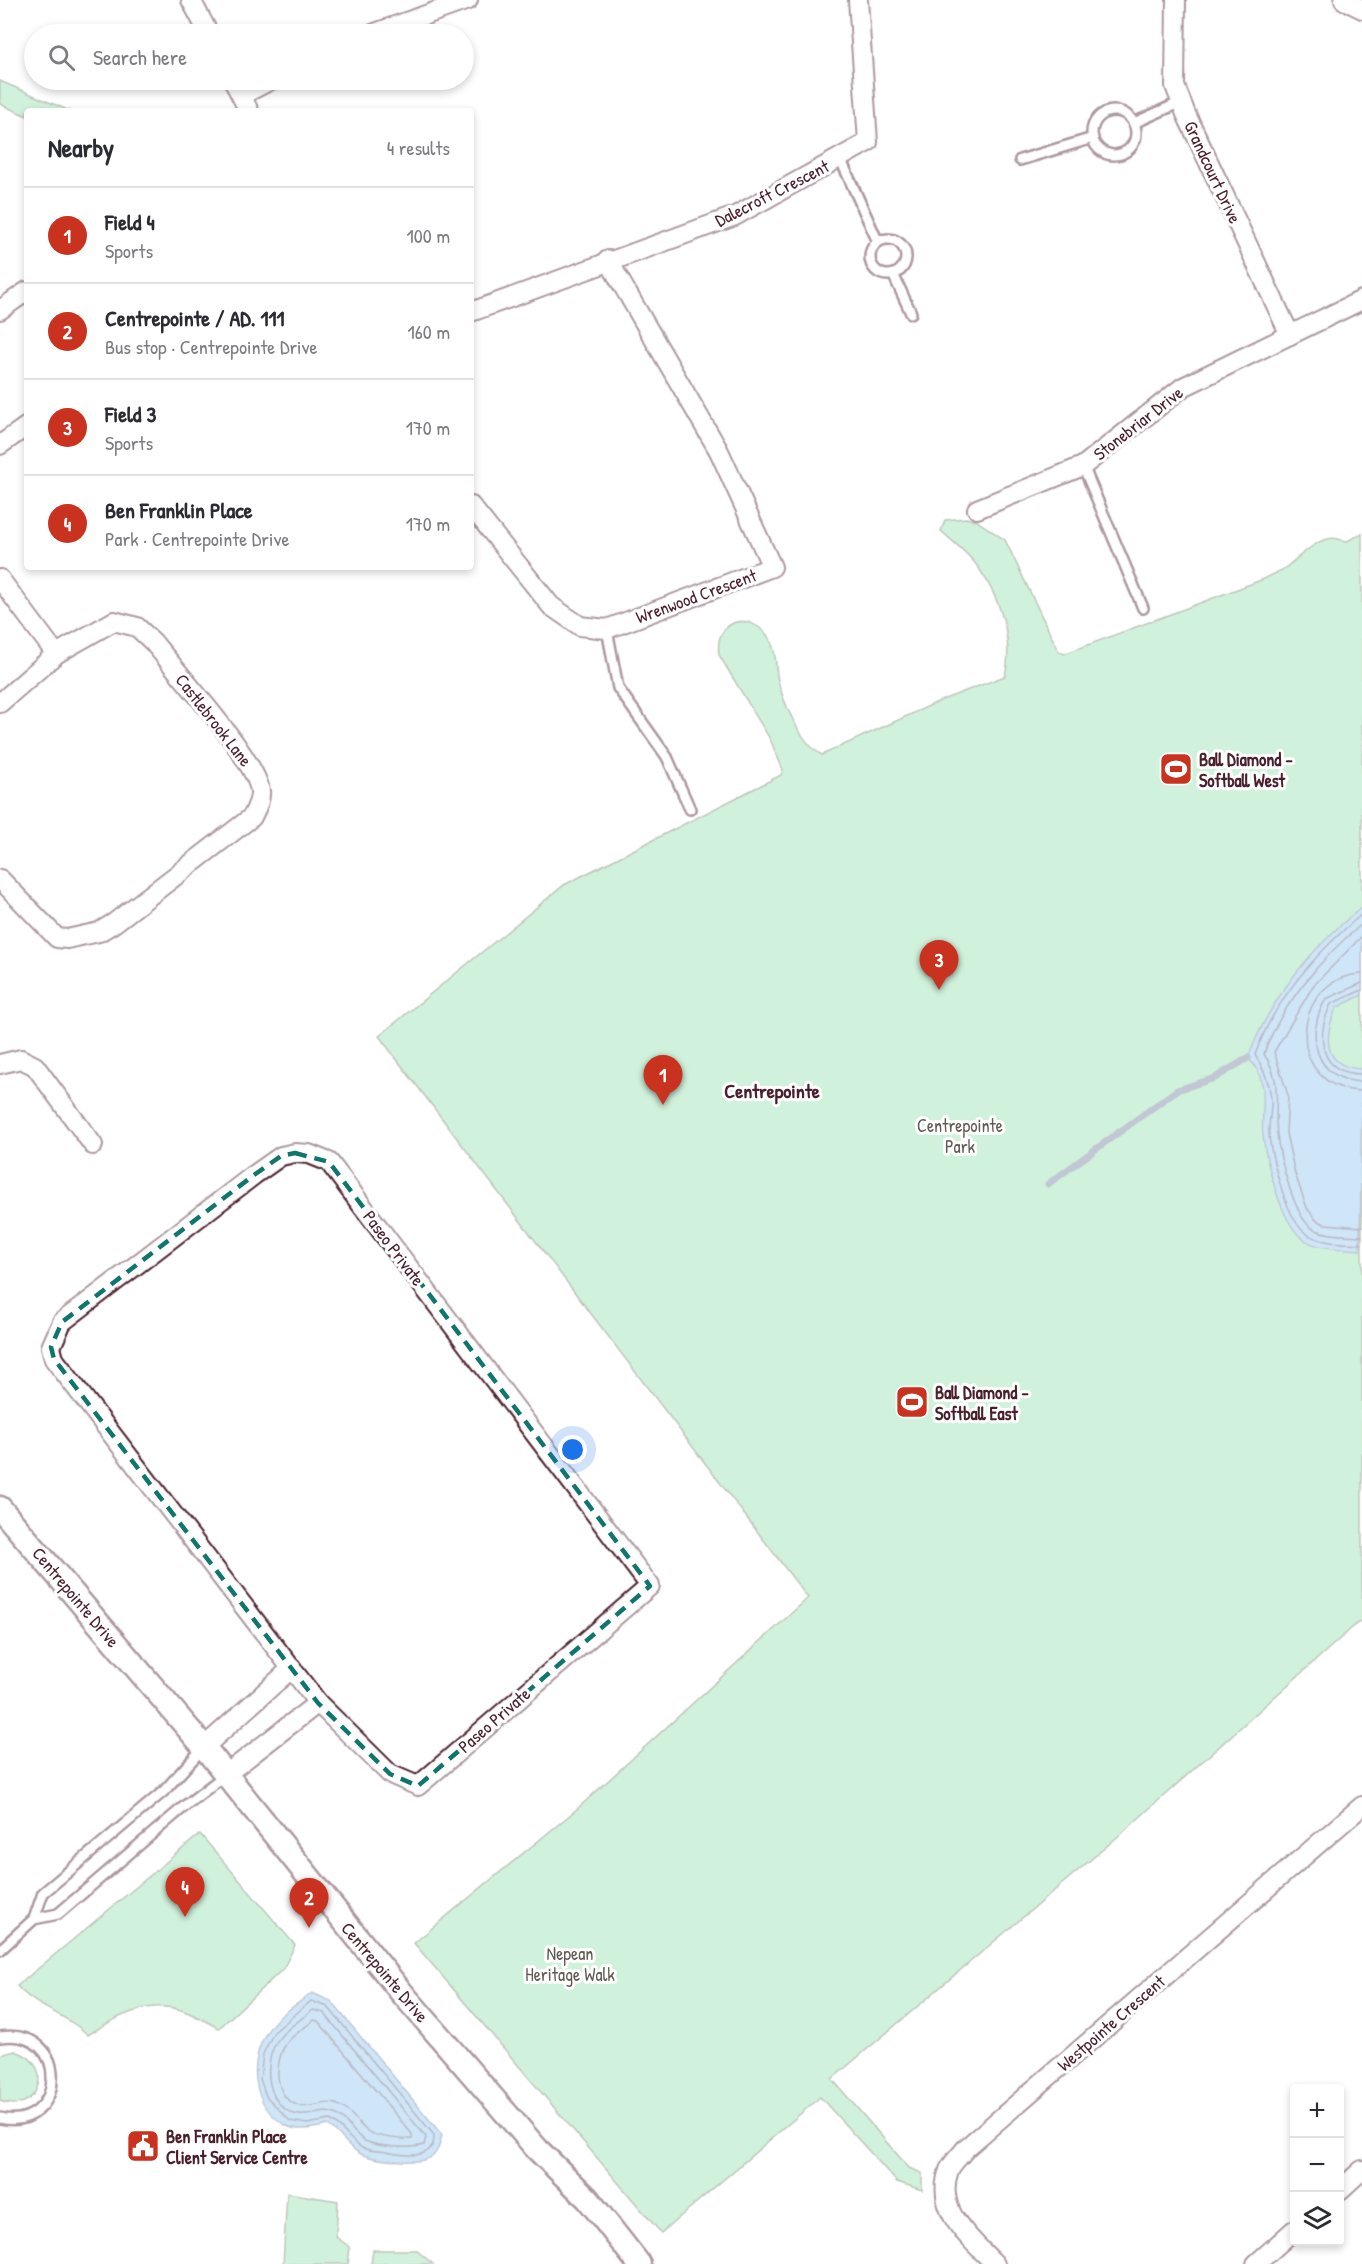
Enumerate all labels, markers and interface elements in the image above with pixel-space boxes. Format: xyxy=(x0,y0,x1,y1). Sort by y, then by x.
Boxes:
search box xyxy=(24,24,474,90)
icon: search xyxy=(45,41,78,74)
text: Search here xyxy=(93,42,187,72)
street label: Grandcourt Drive xyxy=(1178,117,1248,227)
text: Nearby xyxy=(48,130,114,165)
text: 4 results xyxy=(387,134,450,161)
street label: Dalecroft Crescent xyxy=(711,153,834,232)
text: Field 4 xyxy=(105,207,155,237)
text: 1 xyxy=(64,222,71,249)
text: 100 m xyxy=(407,222,450,249)
text: Sports xyxy=(105,237,153,264)
text: Centrepointe / AD. 111 xyxy=(105,303,284,333)
text: 2 xyxy=(63,318,72,345)
text: 160 m xyxy=(408,318,450,345)
text: Bus stop · Centrepointe Drive xyxy=(105,333,318,360)
street label: Stonebriar Drive xyxy=(1088,380,1188,466)
text: Field 3 xyxy=(105,399,156,429)
text: 3 xyxy=(63,414,72,441)
text: 170 m xyxy=(406,414,450,441)
text: Sports xyxy=(105,429,153,456)
text: Ben Franklin Place xyxy=(105,495,252,525)
text: 4 xyxy=(64,510,71,537)
text: 170 m xyxy=(406,510,450,537)
text: Park · Centrepointe Drive xyxy=(105,525,289,552)
street label: Wrenwood Crescent xyxy=(632,562,761,629)
street label: Castlebrook Lane xyxy=(170,668,258,772)
place label: Ball Diamond - Softball West xyxy=(1199,747,1293,793)
sports icon: Ball Diamond - Softball West xyxy=(1158,751,1194,787)
pin: 3 xyxy=(920,940,958,990)
pin: 1 xyxy=(644,1056,682,1105)
district label: Centrepointe xyxy=(724,1077,820,1105)
park label: Centrepointe Park xyxy=(917,1113,1003,1159)
street label: Paseo Private xyxy=(357,1205,431,1291)
place label: Ball Diamond - Softball East xyxy=(935,1380,1029,1426)
sports icon: Ball Diamond - Softball East xyxy=(894,1384,930,1420)
your location xyxy=(558,1435,587,1464)
street label: Centrepointe Drive xyxy=(27,1541,125,1653)
street label: Paseo Private xyxy=(452,1682,536,1758)
pin: 4 xyxy=(166,1868,204,1917)
pin: 2 xyxy=(290,1878,328,1928)
street label: Centrepointe Drive xyxy=(336,1916,434,2028)
park label: Nepean Heritage Walk xyxy=(525,1941,615,1987)
street label: Westpointe Crescent xyxy=(1052,1969,1171,2077)
map controls xyxy=(1290,2084,1344,2246)
button: + xyxy=(1290,2084,1344,2138)
place label: Ben Franklin Place Client Service Centre xyxy=(166,2124,308,2170)
public building icon: Ben Franklin Place Client Service Centre xyxy=(125,2128,161,2164)
button: − xyxy=(1290,2138,1344,2192)
button: layers xyxy=(1290,2192,1344,2246)

